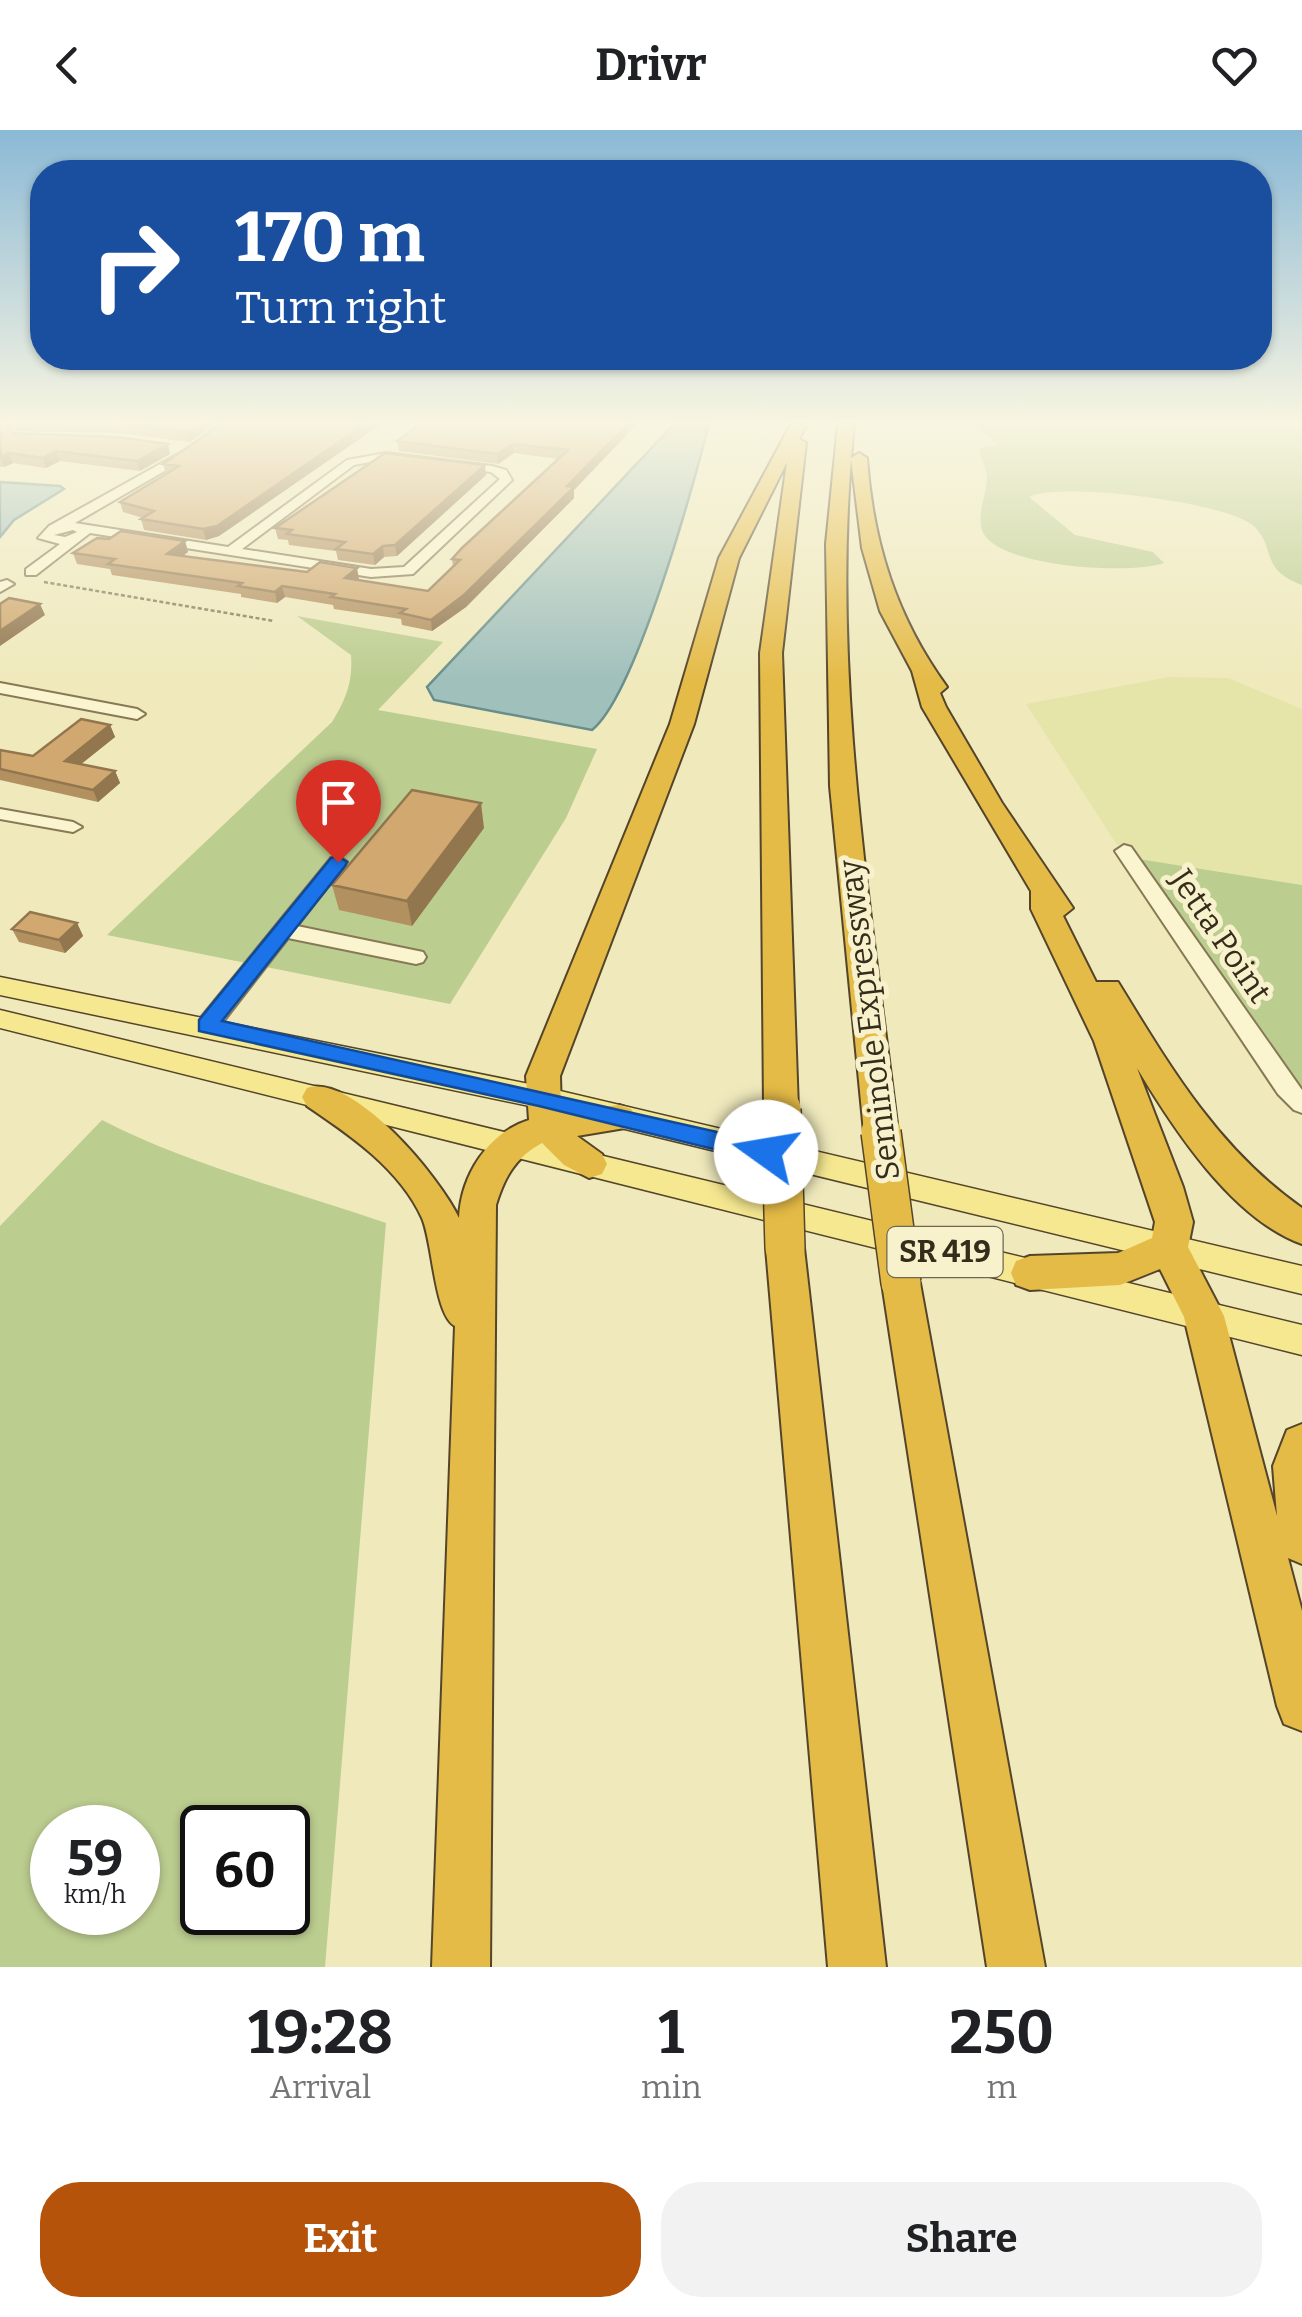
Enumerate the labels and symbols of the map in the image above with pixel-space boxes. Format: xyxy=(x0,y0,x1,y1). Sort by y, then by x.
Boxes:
pin xyxy=(296,760,381,863)
street label: Seminole Expressway xyxy=(830,856,908,1183)
street label: Jetta Point xyxy=(1162,861,1280,1010)
position arrow xyxy=(714,1100,818,1204)
road number: SR 419 xyxy=(888,1227,1002,1277)
speed limit sign: 60 xyxy=(180,1805,310,1935)

